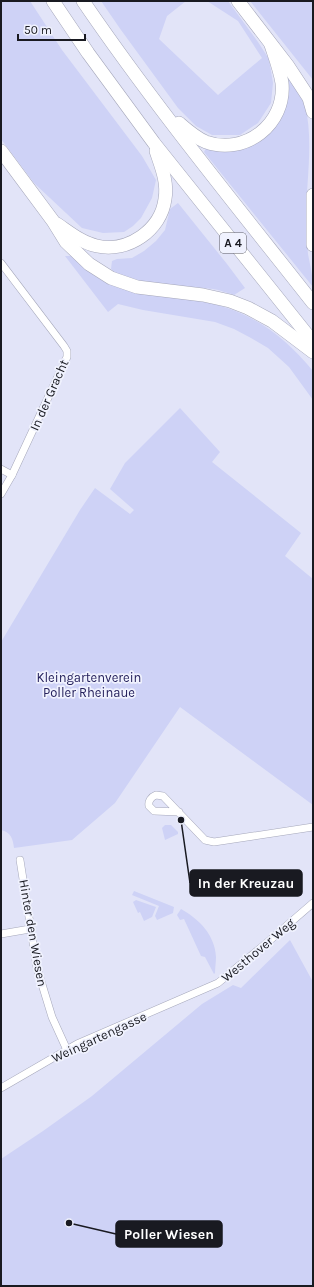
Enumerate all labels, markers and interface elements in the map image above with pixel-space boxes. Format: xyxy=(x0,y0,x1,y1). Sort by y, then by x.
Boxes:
scale bar xyxy=(18,16,85,42)
text: 50 m xyxy=(24,23,52,37)
road number: A 4 xyxy=(220,233,246,253)
street label: In der Gracht xyxy=(27,357,71,433)
park label: Kleingartenverein Poller Rheinaue xyxy=(37,670,141,700)
callout: In der Kreuzau xyxy=(190,870,302,896)
text: In der Kreuzau xyxy=(198,875,294,892)
street label: Hinter den Wiesen xyxy=(16,878,50,988)
street label: Westhover Weg xyxy=(218,915,298,985)
street label: Weingartengasse xyxy=(49,1008,149,1066)
callout: Poller Wiesen xyxy=(116,1221,222,1247)
text: Poller Wiesen xyxy=(124,1226,214,1243)

